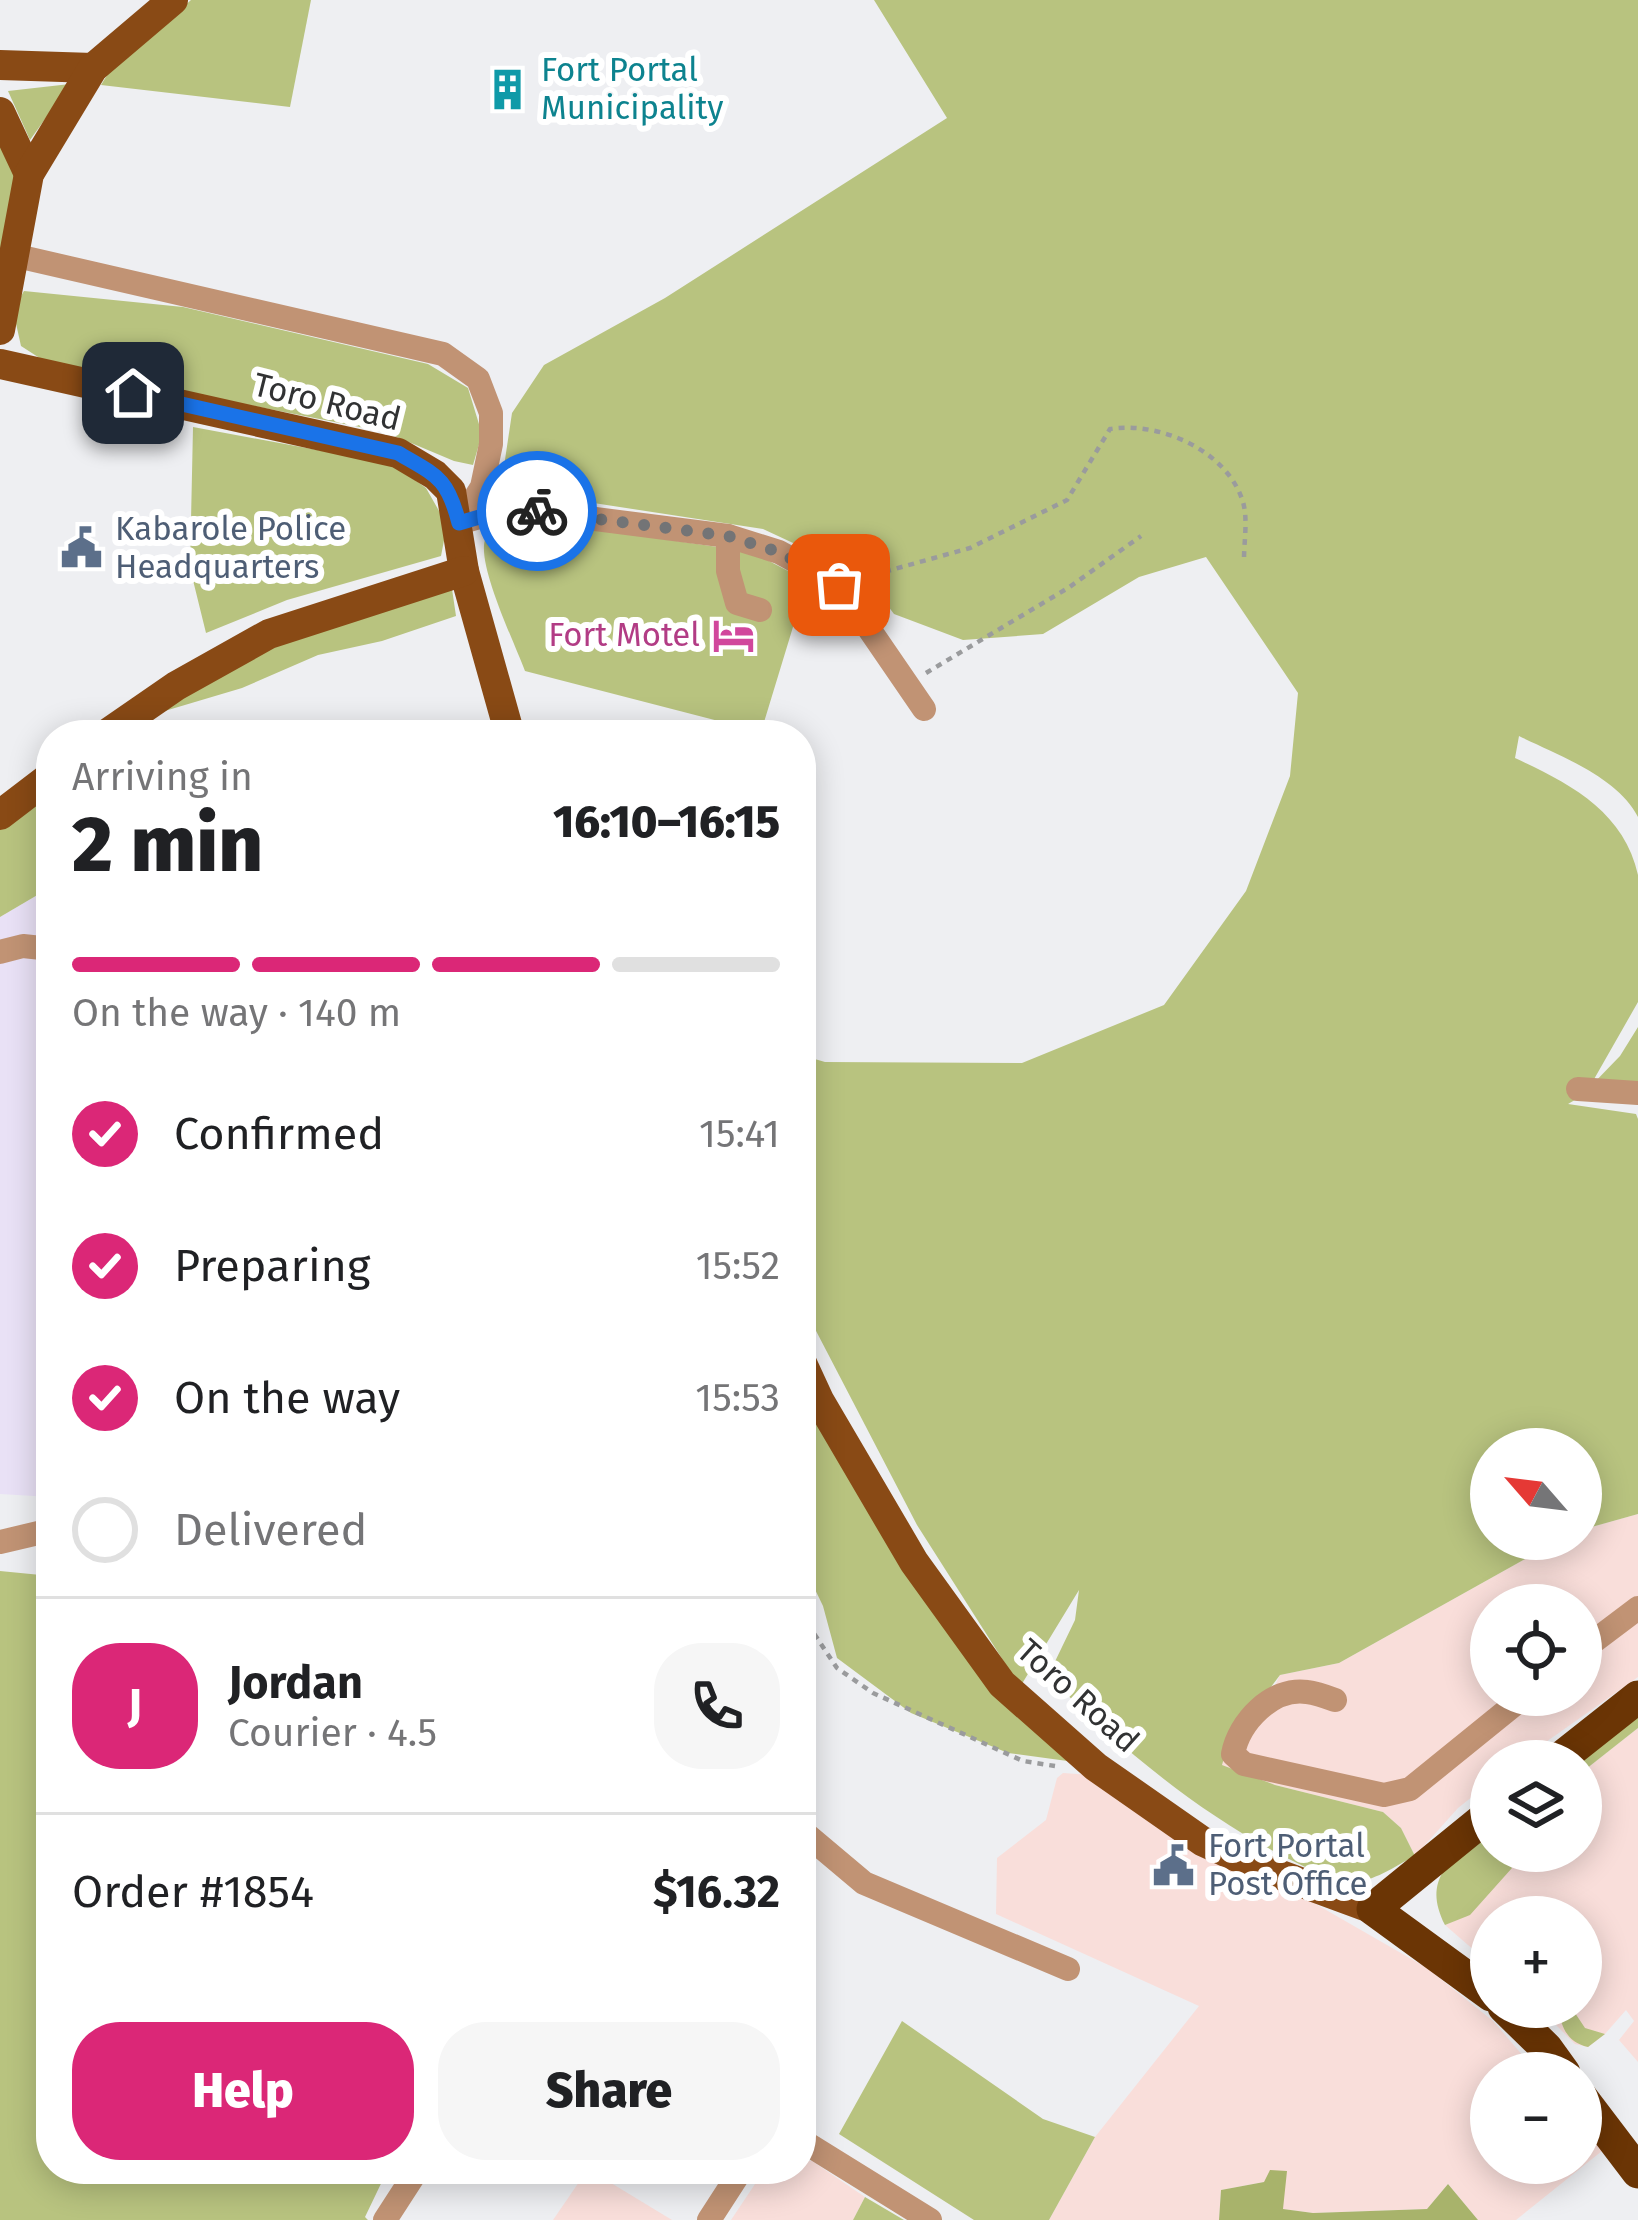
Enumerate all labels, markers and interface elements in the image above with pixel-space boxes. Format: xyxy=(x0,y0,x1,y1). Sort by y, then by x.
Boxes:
place label: Fort Portal Municipality xyxy=(541,50,723,128)
building icon: Fort Portal Municipality xyxy=(484,66,530,112)
pin xyxy=(82,342,184,444)
icon: home xyxy=(100,360,166,426)
street label: Toro Road xyxy=(249,364,405,440)
courier xyxy=(477,451,597,571)
icon: bike xyxy=(504,478,570,544)
place label: Kabarole Police Headquarters xyxy=(115,509,346,587)
public building icon: Kabarole Police Headquarters xyxy=(58,525,104,571)
pin xyxy=(788,534,890,636)
icon: bag xyxy=(806,552,872,618)
hotel icon: Fort Motel xyxy=(711,612,757,658)
place label: Fort Motel xyxy=(548,615,700,655)
text: Arriving in xyxy=(72,754,253,800)
text: 16:10–16:15 xyxy=(553,795,780,849)
text: 2 min xyxy=(72,798,263,892)
text: On the way · 140 m xyxy=(72,990,401,1036)
icon: check xyxy=(72,1101,138,1167)
text: Confirmed xyxy=(174,1107,384,1161)
text: 15:41 xyxy=(699,1111,780,1157)
icon: check xyxy=(72,1233,138,1299)
text: Preparing xyxy=(174,1239,370,1293)
text: 15:52 xyxy=(696,1243,780,1289)
icon: check xyxy=(72,1365,138,1431)
text: On the way xyxy=(174,1371,400,1425)
text: 15:53 xyxy=(695,1375,780,1421)
north arrow xyxy=(1470,1428,1602,1560)
map controls xyxy=(1470,1428,1602,2184)
text: Delivered xyxy=(174,1503,367,1557)
button: locate xyxy=(1470,1584,1602,1716)
street label: Toro Road xyxy=(1009,1631,1147,1761)
button: phone xyxy=(654,1643,780,1769)
text: Jordan xyxy=(228,1656,363,1710)
text: J xyxy=(128,1679,142,1733)
text: Courier · 4.5 xyxy=(228,1710,437,1756)
button: layers xyxy=(1470,1740,1602,1872)
place label: Fort Portal Post Office xyxy=(1208,1826,1368,1904)
public building icon: Fort Portal Post Office xyxy=(1151,1842,1197,1888)
text: Order #1854 xyxy=(72,1865,314,1919)
text: $16.32 xyxy=(653,1865,780,1919)
button: + xyxy=(1470,1896,1602,2028)
button: Help xyxy=(72,2022,414,2160)
button: Share xyxy=(438,2022,780,2160)
button: − xyxy=(1470,2052,1602,2184)

